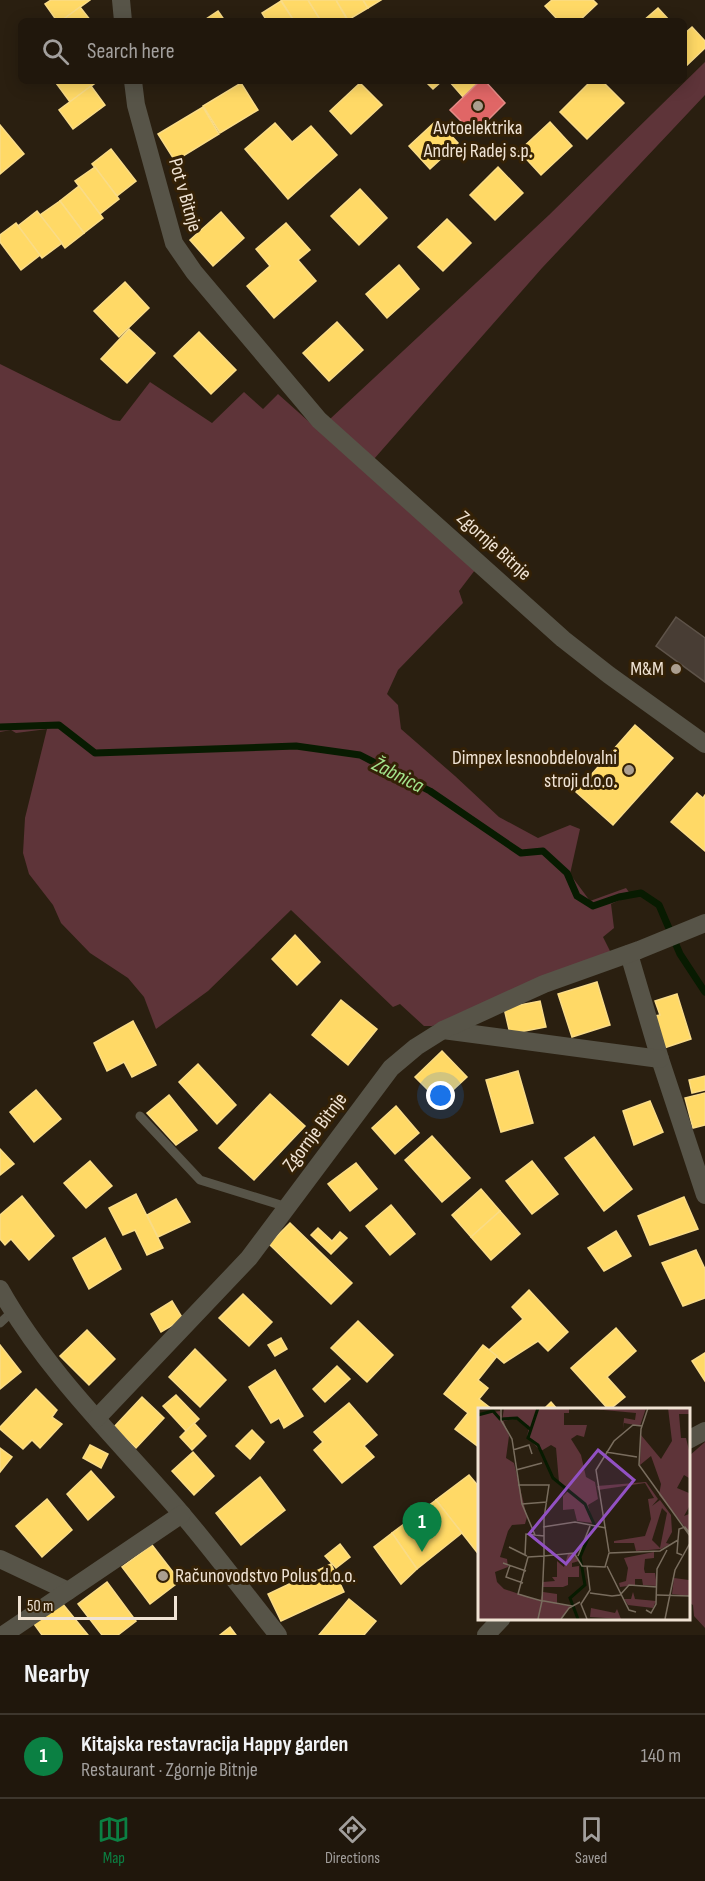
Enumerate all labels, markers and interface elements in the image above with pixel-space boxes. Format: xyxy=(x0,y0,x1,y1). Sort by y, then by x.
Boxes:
search box xyxy=(18,18,687,84)
icon: search xyxy=(39,35,72,68)
text: Search here xyxy=(87,38,174,65)
marker: Avtoelektrika Andrej Radej s.p. xyxy=(471,99,485,113)
place label: Avtoelektrika Andrej Radej s.p. xyxy=(423,116,532,163)
street label: Pot v Bitnje xyxy=(163,155,207,235)
street label: Zgornje Bitnje xyxy=(452,506,536,586)
place label: M&M xyxy=(630,657,664,681)
marker: M&M xyxy=(669,662,683,676)
place label: Dimpex lesnoobdelovalni stroji d.o.o. xyxy=(452,746,617,793)
water label: Žabnica xyxy=(367,751,428,799)
marker: Dimpex lesnoobdelovalni stroji d.o.o. xyxy=(622,763,636,777)
your location xyxy=(426,1081,455,1110)
street label: Zgornje Bitnje xyxy=(278,1088,352,1176)
inset map xyxy=(478,1408,690,1620)
pin: 1 xyxy=(402,1502,442,1552)
place label: Računovodstvo Polus d.o.o. xyxy=(175,1564,356,1588)
marker: Računovodstvo Polus d.o.o. xyxy=(156,1569,170,1583)
scale bar xyxy=(18,1593,177,1620)
text: 50 m xyxy=(27,1597,53,1616)
text: Nearby xyxy=(24,1659,90,1690)
text: Kitajska restavracija Happy garden xyxy=(81,1731,348,1758)
text: 1 xyxy=(40,1744,47,1768)
text: 140 m xyxy=(641,1744,681,1768)
text: Restaurant · Zgornje Bitnje xyxy=(81,1758,258,1782)
tab: Map xyxy=(97,1813,130,1868)
tab: Directions xyxy=(325,1813,380,1868)
tab: Saved xyxy=(575,1813,608,1868)

